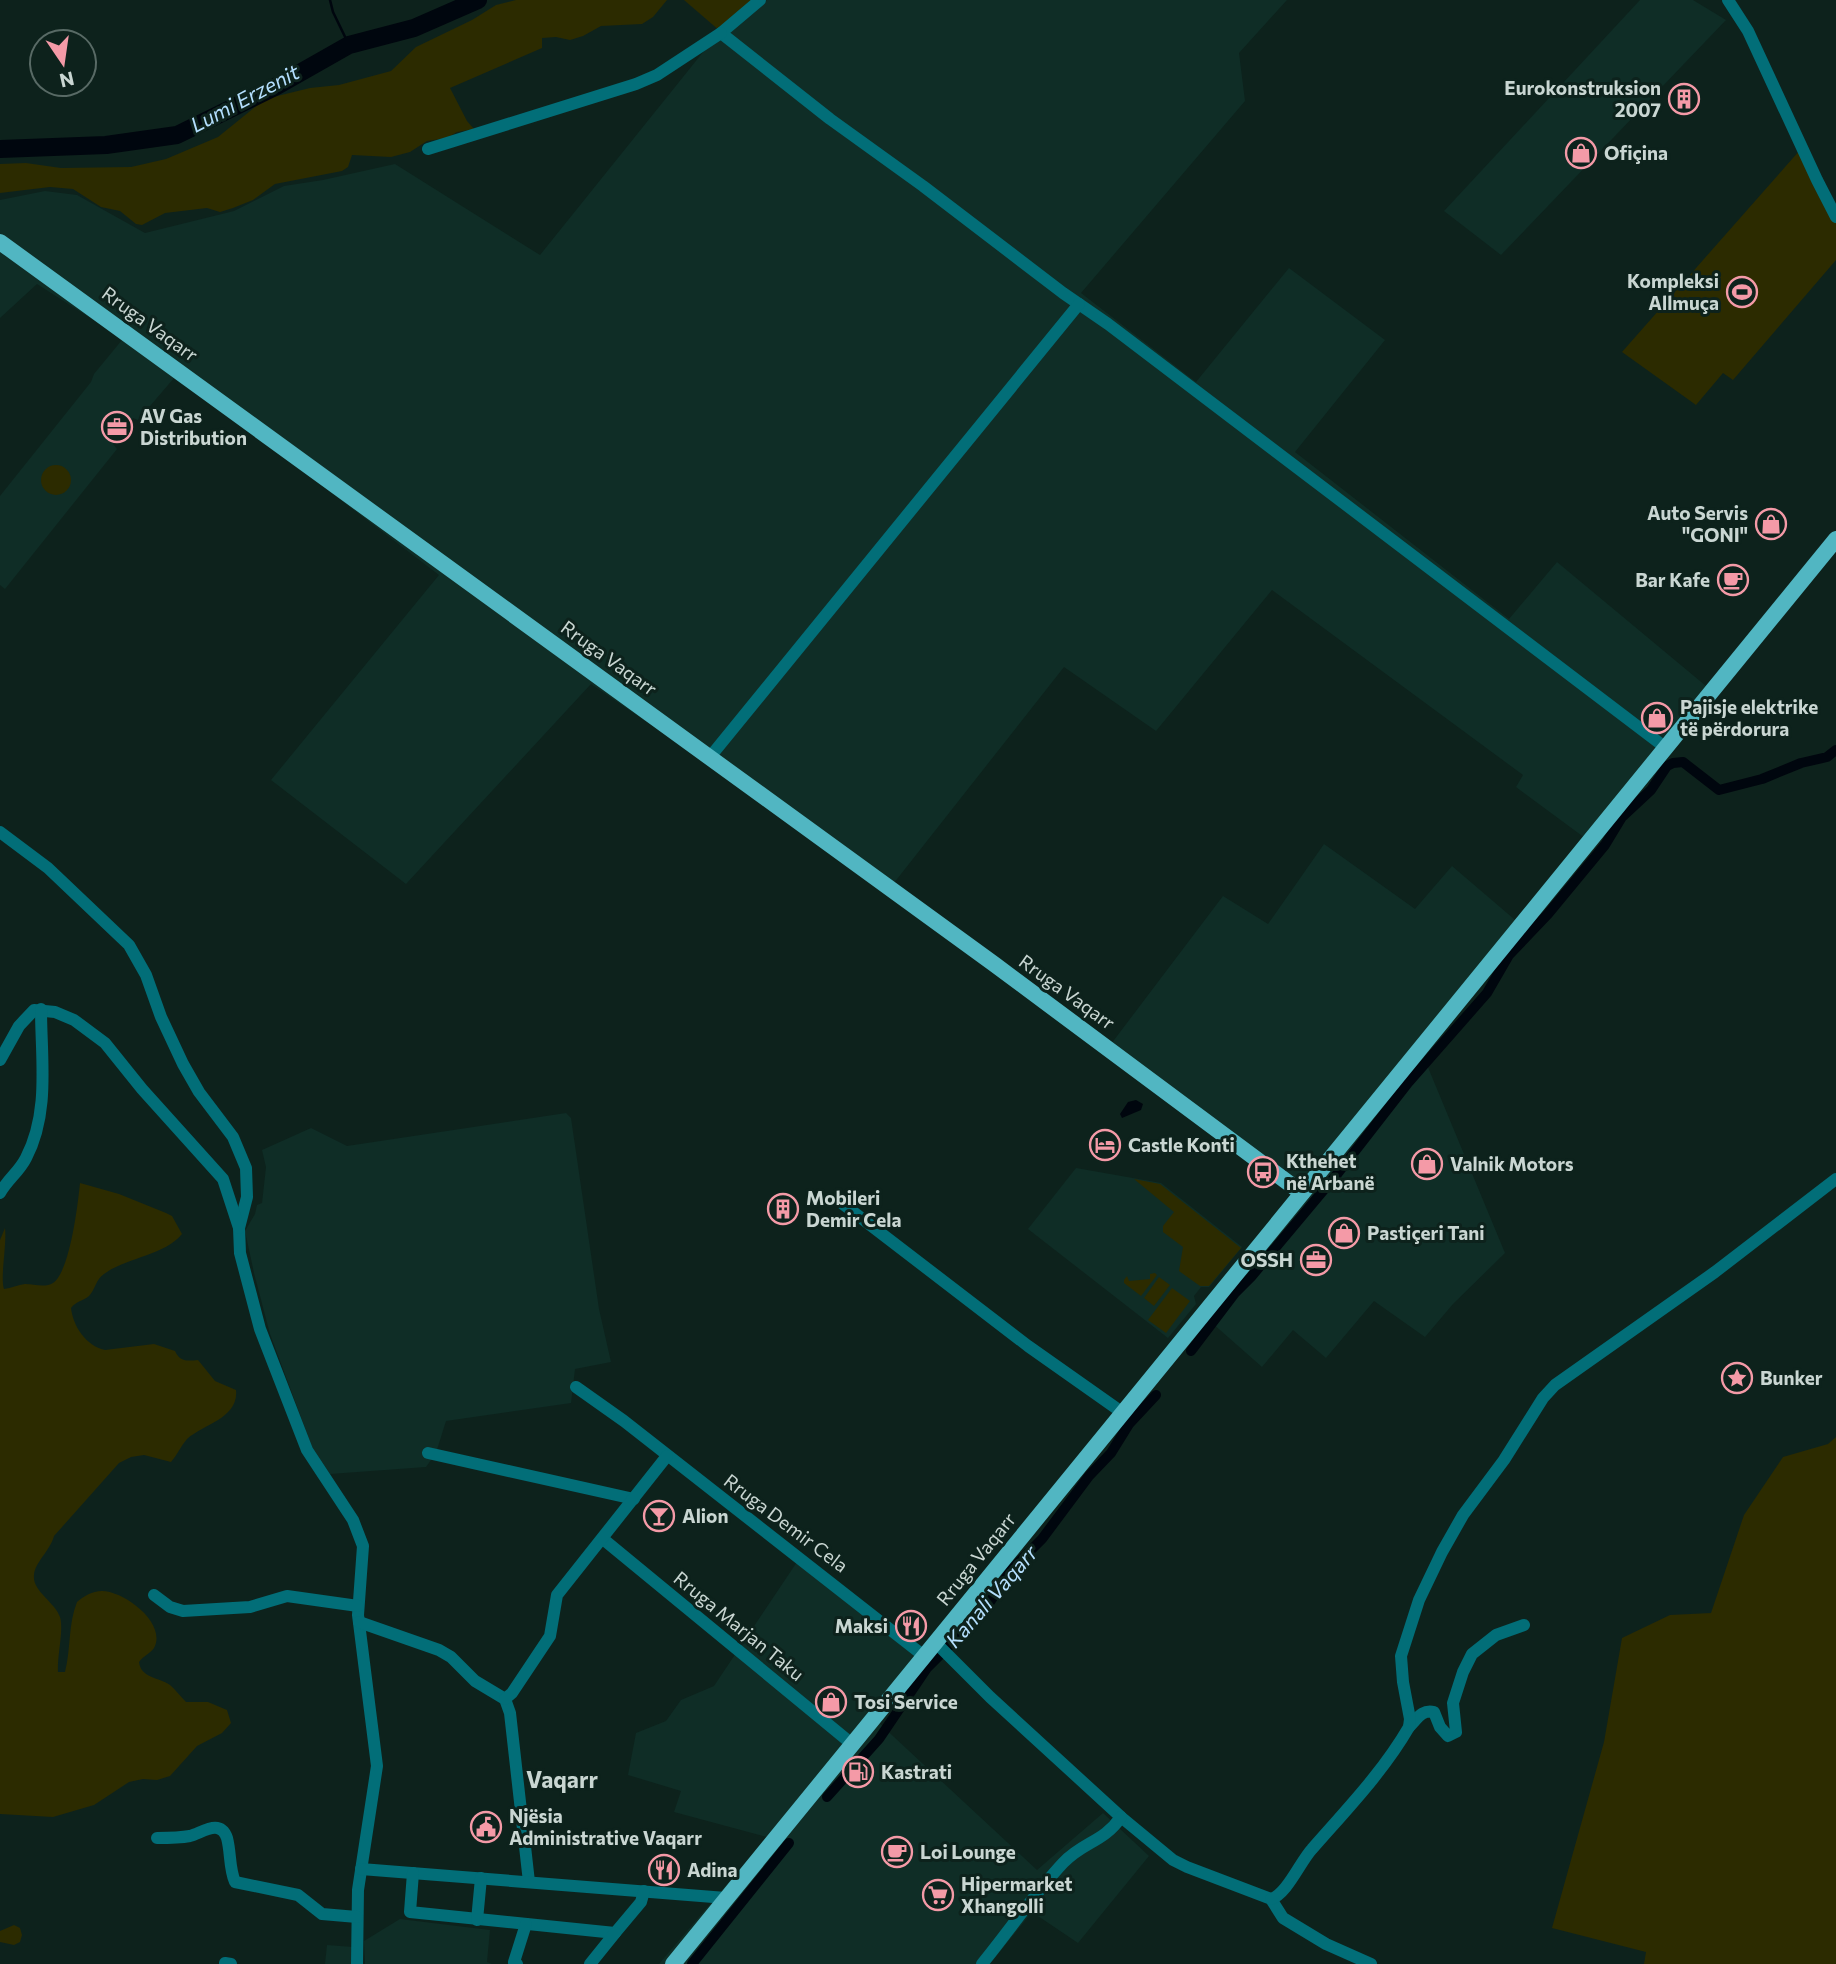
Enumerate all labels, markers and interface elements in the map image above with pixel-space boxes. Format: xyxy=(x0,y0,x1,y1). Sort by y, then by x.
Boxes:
north arrow xyxy=(28,28,98,98)
water label: Lumi Erzenit xyxy=(186,58,303,137)
text: N xyxy=(57,67,76,93)
place label: Eurokonstruksion 2007 xyxy=(1504,76,1661,121)
building icon: Eurokonstruksion 2007 xyxy=(1667,82,1701,116)
shop icon: Ofiçina xyxy=(1564,136,1598,170)
place label: Ofiçina xyxy=(1604,141,1668,164)
place label: Kompleksi Allmuça xyxy=(1627,269,1719,314)
sports icon: Kompleksi Allmuça xyxy=(1725,275,1759,309)
street label: Rruga Vaqarr xyxy=(98,281,203,366)
place label: AV Gas Distribution xyxy=(140,404,247,449)
office icon: AV Gas Distribution xyxy=(100,410,134,444)
place label: Auto Servis "GONI" xyxy=(1647,501,1748,546)
shop icon: Auto Servis "GONI" xyxy=(1754,507,1788,541)
cafe icon: Bar Kafe xyxy=(1716,563,1750,597)
place label: Bar Kafe xyxy=(1635,568,1710,591)
street label: Rruga Vaqarr xyxy=(557,615,662,700)
place label: Pajisje elektrike të përdorura xyxy=(1680,695,1818,740)
shop icon: Pajisje elektrike të përdorura xyxy=(1640,701,1674,735)
street label: Rruga Vaqarr xyxy=(1015,949,1120,1034)
hotel icon: Castle Konti xyxy=(1088,1128,1122,1162)
place label: Castle Konti xyxy=(1128,1133,1235,1156)
shop icon: Valnik Motors xyxy=(1410,1147,1444,1181)
place label: Kthehet në Arbanë xyxy=(1286,1149,1374,1194)
place label: Valnik Motors xyxy=(1450,1152,1574,1175)
bus stop icon: Kthehet në Arbanë xyxy=(1246,1155,1280,1189)
place label: Mobileri Demir Cela xyxy=(806,1186,901,1231)
building icon: Mobileri Demir Cela xyxy=(766,1192,800,1226)
shop icon: Pastiçeri Tani xyxy=(1327,1216,1361,1250)
place label: Pastiçeri Tani xyxy=(1367,1221,1485,1244)
office icon: OSSH xyxy=(1299,1243,1333,1277)
place label: OSSH xyxy=(1240,1248,1293,1271)
place icon: Bunker xyxy=(1720,1361,1754,1395)
place label: Bunker xyxy=(1760,1366,1823,1389)
street label: Rruga Demir Cela xyxy=(720,1469,853,1577)
bar icon: Alion xyxy=(642,1499,676,1533)
place label: Alion xyxy=(682,1504,728,1527)
street label: Rruga Vaqarr xyxy=(931,1507,1020,1610)
water label: Kanali Vaqarr xyxy=(940,1539,1042,1652)
street label: Rruga Marjan Taku xyxy=(670,1566,809,1685)
restaurant icon: Maksi xyxy=(894,1609,928,1643)
place label: Maksi xyxy=(835,1614,888,1637)
shop icon: Tosi Service xyxy=(814,1685,848,1719)
place label: Tosi Service xyxy=(854,1690,958,1713)
fuel station icon: Kastrati xyxy=(841,1755,875,1789)
place label: Kastrati xyxy=(881,1760,952,1783)
district label: Vaqarr xyxy=(526,1765,598,1793)
place label: Njësia Administrative Vaqarr xyxy=(509,1804,702,1849)
public building icon: Njësia Administrative Vaqarr xyxy=(469,1810,503,1844)
cafe icon: Loi Lounge xyxy=(880,1835,914,1869)
place label: Loi Lounge xyxy=(920,1840,1016,1863)
restaurant icon: Adina xyxy=(647,1853,681,1887)
place label: Adina xyxy=(687,1858,738,1881)
place label: Hipermarket Xhangolli xyxy=(961,1872,1072,1917)
supermarket icon: Hipermarket Xhangolli xyxy=(921,1878,955,1912)

